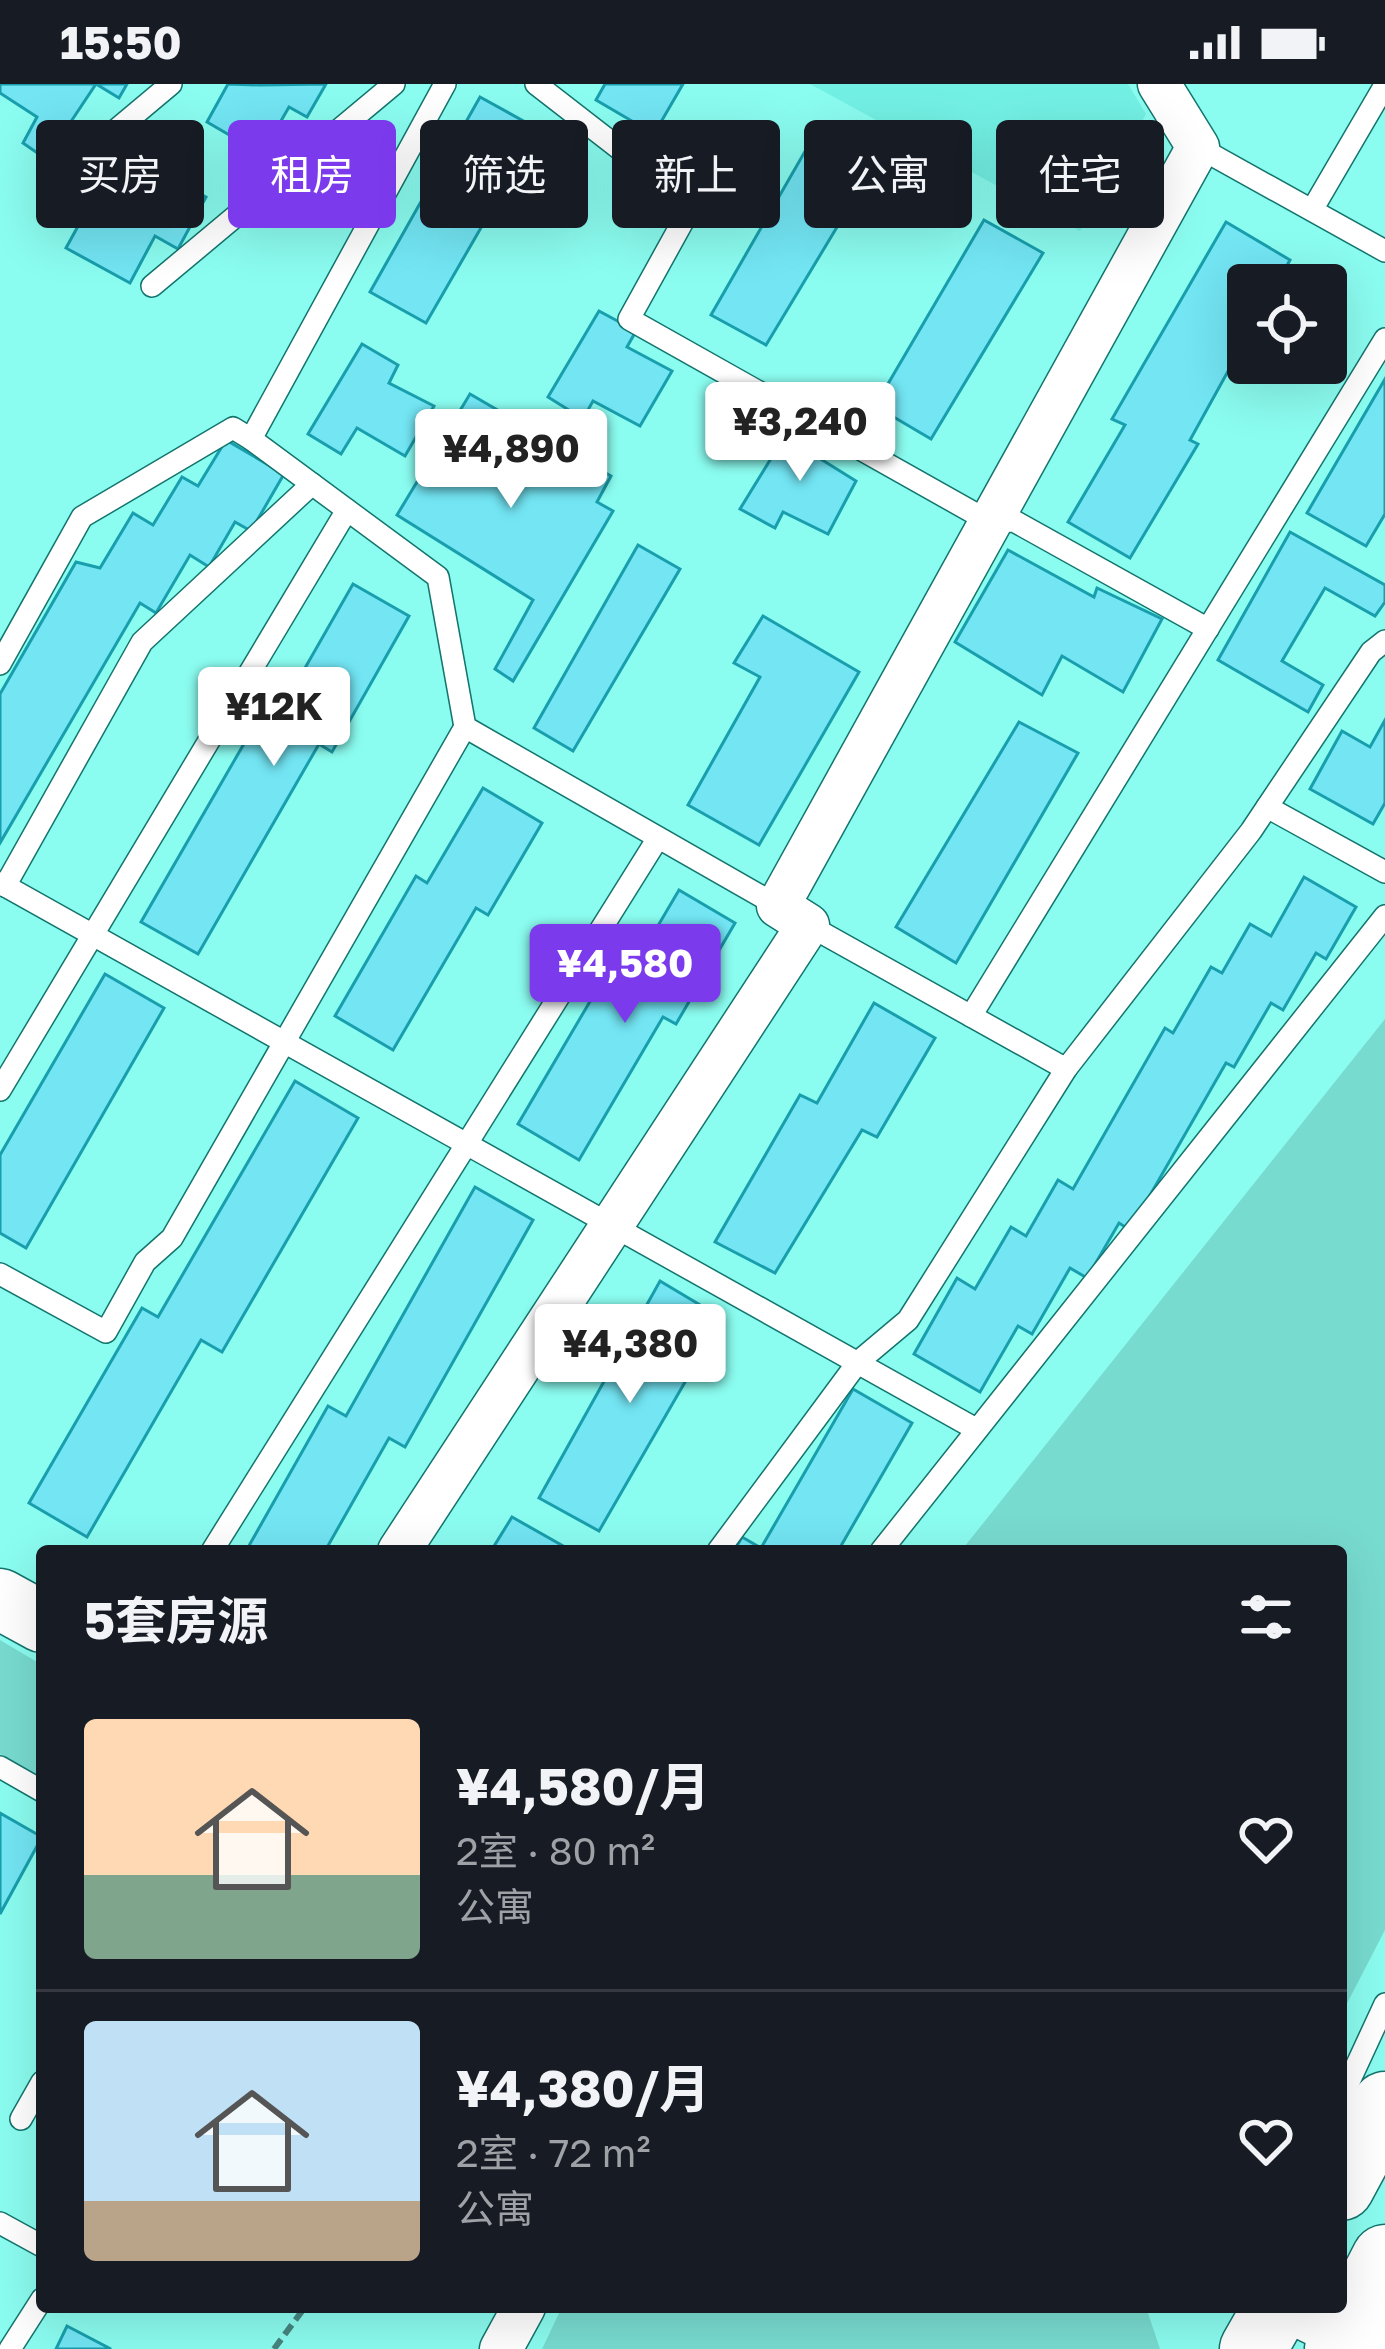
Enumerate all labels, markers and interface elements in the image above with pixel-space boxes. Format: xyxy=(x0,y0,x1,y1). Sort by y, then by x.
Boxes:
text: 15:50 xyxy=(60,15,182,69)
chip: 买房 xyxy=(36,120,204,228)
chip: 租房 xyxy=(228,120,396,228)
chip: 筛选 xyxy=(420,120,588,228)
chip: 新上 xyxy=(612,120,780,228)
chip: 公寓 xyxy=(804,120,972,228)
chip: 住宅 xyxy=(996,120,1164,228)
map controls xyxy=(1227,264,1347,384)
button: locate xyxy=(1227,264,1347,384)
pin: ¥3,240 xyxy=(702,382,898,484)
text: ¥3,240 xyxy=(732,397,868,444)
pin: ¥4,890 xyxy=(413,409,609,511)
text: ¥4,890 xyxy=(442,424,580,471)
pin: ¥12K xyxy=(203,667,345,769)
text: ¥12K xyxy=(225,682,323,729)
pin: ¥4,580 xyxy=(527,924,723,1026)
text: ¥4,580 xyxy=(557,939,693,986)
pin: ¥4,380 xyxy=(532,1304,728,1406)
text: ¥4,380 xyxy=(562,1319,698,1366)
icon: filters xyxy=(1233,1584,1299,1650)
text: 5套房源 xyxy=(84,1589,268,1650)
text: ¥4,580/月 xyxy=(456,1755,710,1816)
icon: home xyxy=(180,1767,324,1911)
icon: heart xyxy=(1233,1806,1299,1872)
text: 2室 · 80 m² xyxy=(456,1827,655,1874)
text: 公寓 xyxy=(456,1883,534,1930)
text: ¥4,380/月 xyxy=(456,2057,710,2118)
icon: home xyxy=(180,2069,324,2213)
icon: heart xyxy=(1233,2108,1299,2174)
text: 2室 · 72 m² xyxy=(456,2129,650,2176)
text: 公寓 xyxy=(456,2185,534,2232)

